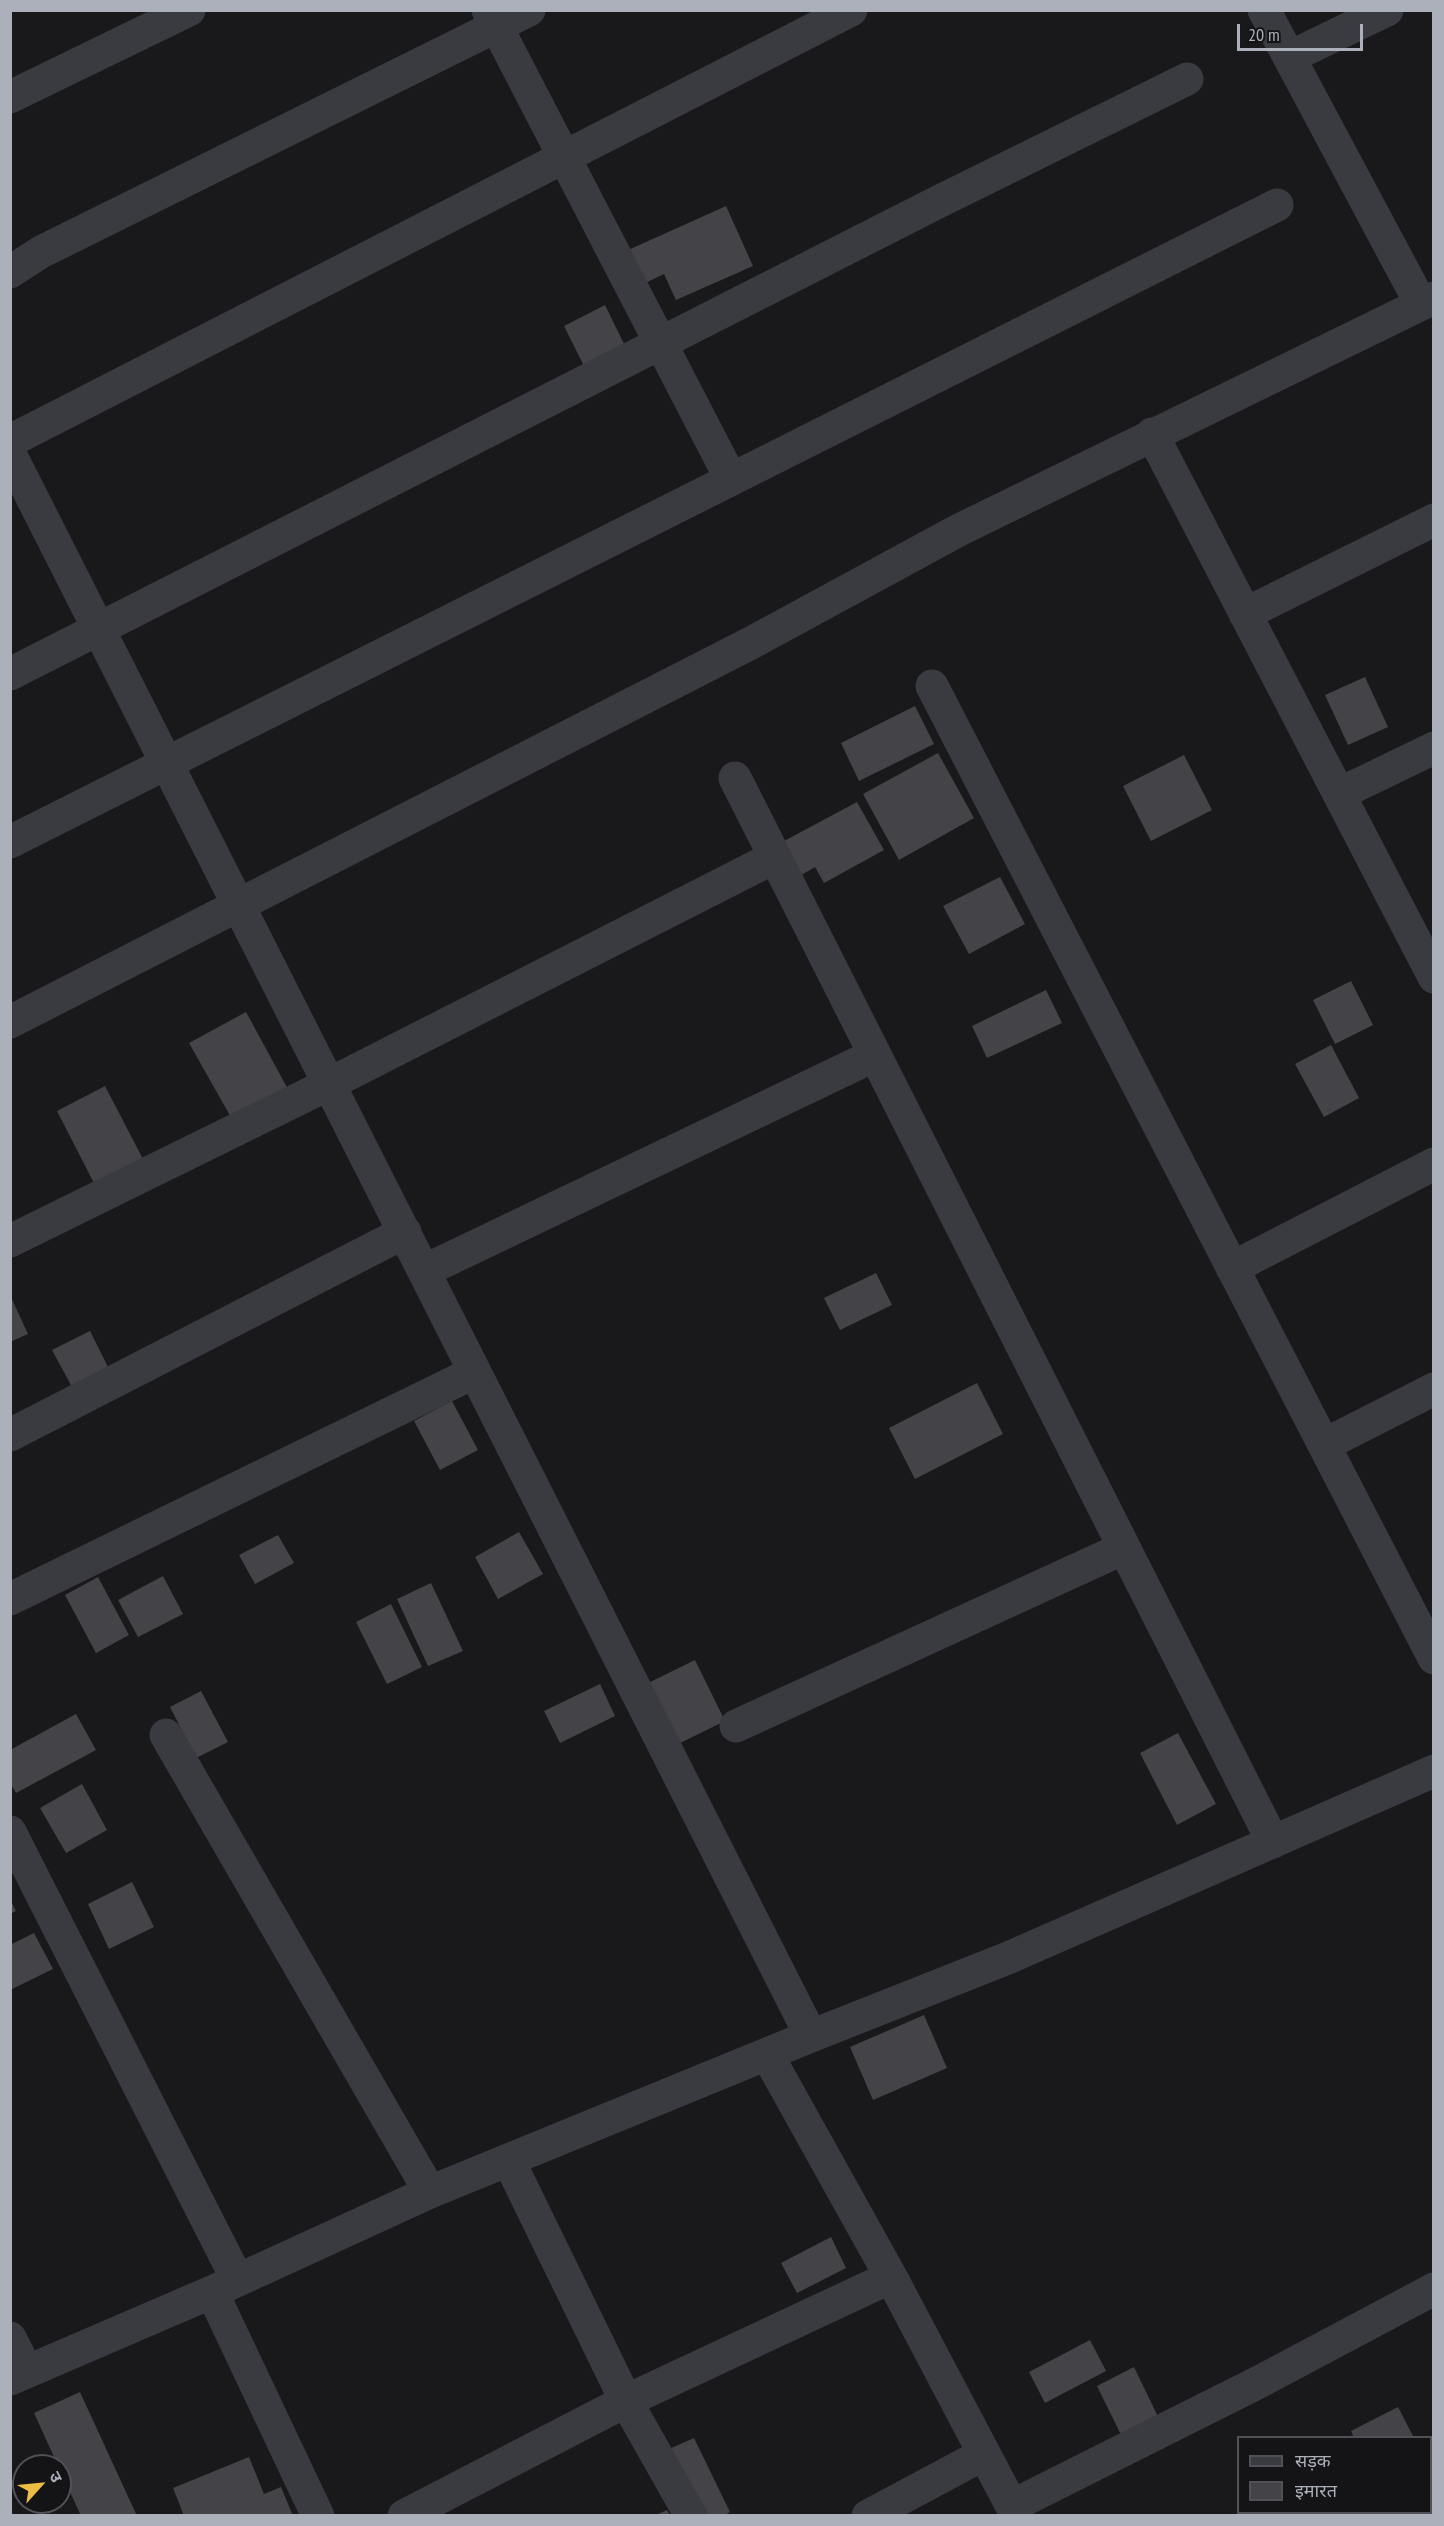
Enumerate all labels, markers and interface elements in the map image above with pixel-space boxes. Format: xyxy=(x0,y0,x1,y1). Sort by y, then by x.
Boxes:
scale bar xyxy=(1240,12,1366,50)
text: 20 m xyxy=(1248,23,1280,46)
legend xyxy=(1237,2436,1432,2514)
text: सड़क xyxy=(1295,2449,1331,2472)
north arrow xyxy=(12,2454,72,2514)
text: उ xyxy=(45,2468,67,2485)
text: इमारत xyxy=(1295,2479,1337,2502)

